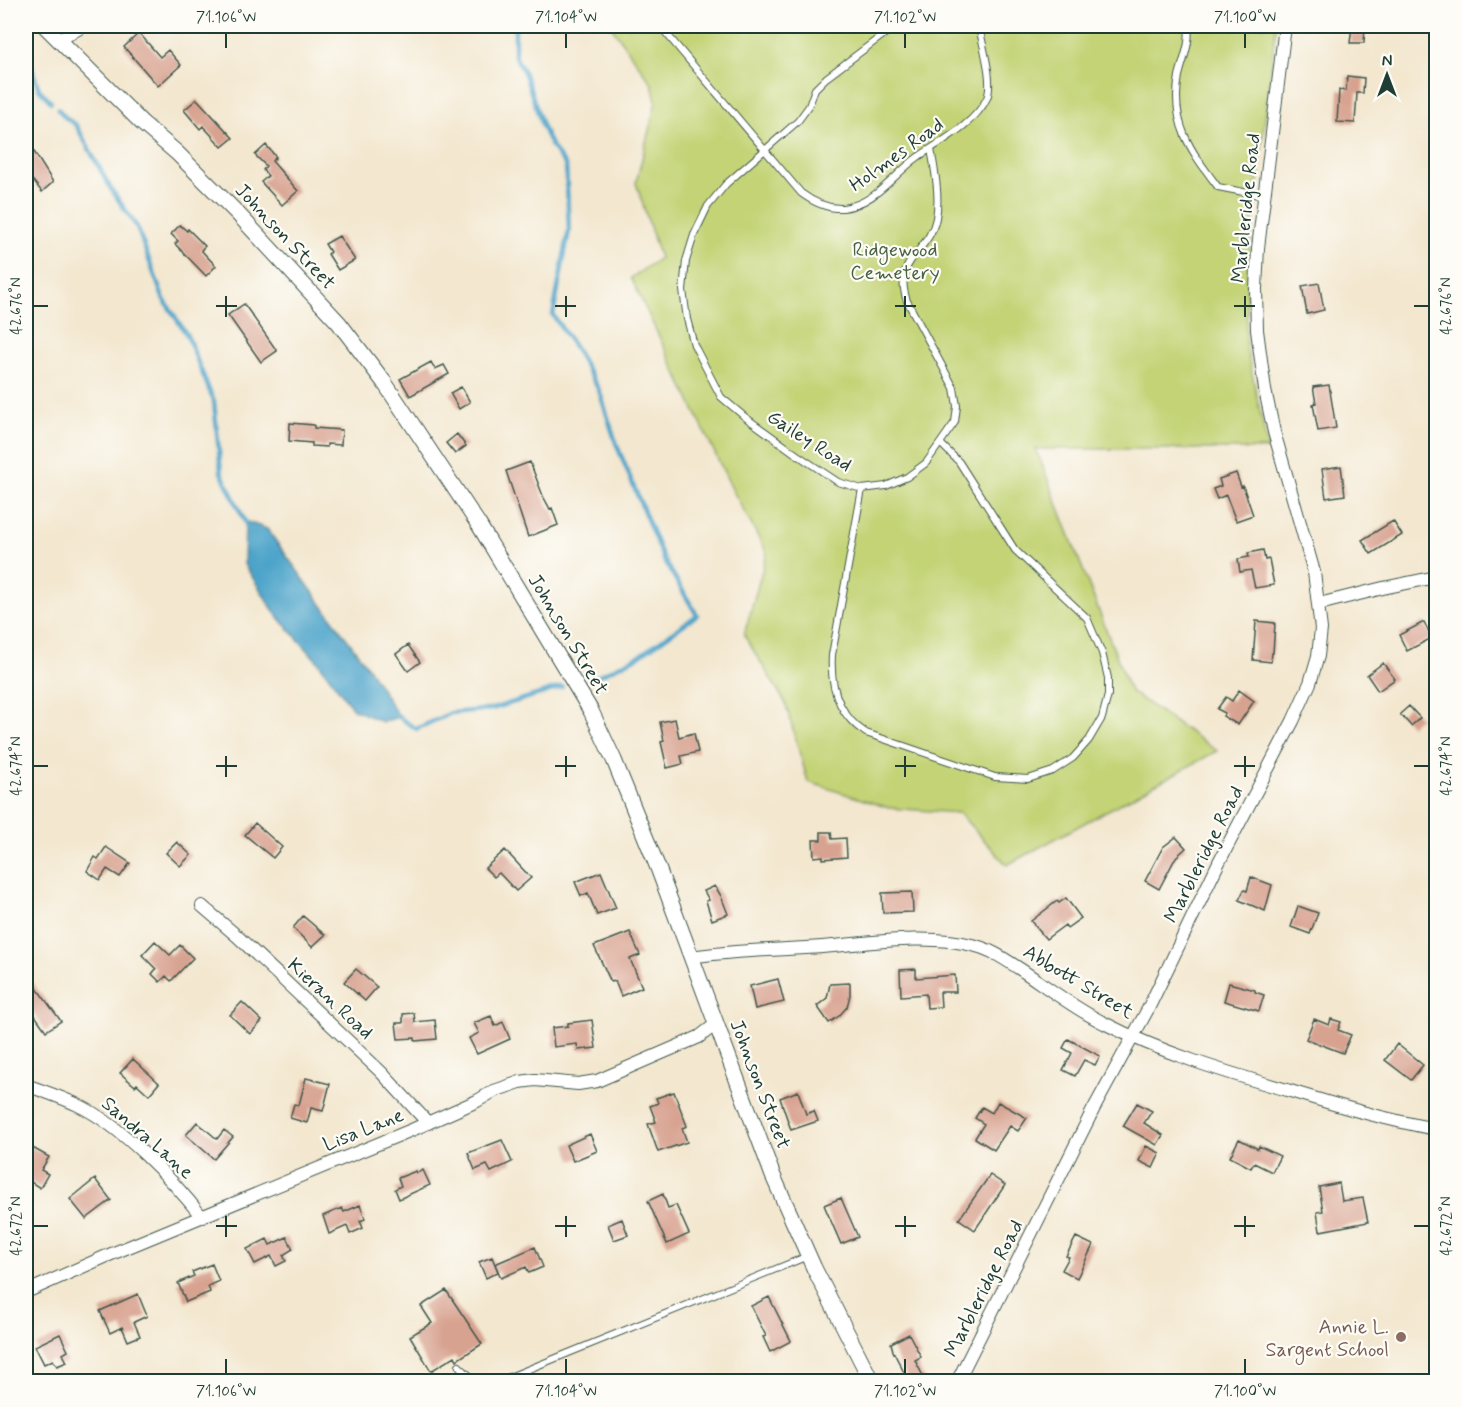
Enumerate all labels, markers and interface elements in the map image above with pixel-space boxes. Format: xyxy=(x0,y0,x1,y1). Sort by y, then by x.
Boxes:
text: 71.106°W xyxy=(196,8,256,28)
text: 71.104°W xyxy=(535,8,597,28)
text: 71.102°W xyxy=(874,8,936,28)
text: 71.100°W xyxy=(1214,8,1276,28)
north arrow xyxy=(1357,45,1417,105)
text: N xyxy=(1382,51,1392,72)
street label: Holmes Road xyxy=(844,112,950,199)
street label: Marbleridge Road xyxy=(1225,132,1268,284)
street label: Johnson Street xyxy=(228,178,341,296)
park label: Ridgewood Cemetery xyxy=(850,237,940,287)
text: 42.676°N xyxy=(7,277,27,335)
text: 42.676°N xyxy=(1437,277,1457,335)
street label: Gailey Road xyxy=(761,404,857,479)
street label: Johnson Street xyxy=(521,569,614,700)
text: 42.674°N xyxy=(7,736,27,796)
text: 42.674°N xyxy=(1437,736,1457,796)
street label: Marbleridge Road xyxy=(1158,782,1251,928)
street label: Abbott Street xyxy=(1018,939,1139,1026)
street label: Kieran Road xyxy=(281,952,379,1046)
street label: Johnson Street xyxy=(722,1016,797,1153)
street label: Sandra Lane xyxy=(95,1091,199,1186)
street label: Lisa Lane xyxy=(319,1102,408,1159)
text: 42.672°N xyxy=(7,1196,27,1256)
text: 42.672°N xyxy=(1437,1196,1457,1256)
street label: Marbleridge Road xyxy=(938,1216,1031,1362)
place label: Annie L. Sargent School xyxy=(1266,1314,1389,1365)
marker: Annie L. Sargent School xyxy=(1394,1330,1408,1344)
text: 71.106°W xyxy=(196,1382,256,1402)
text: 71.104°W xyxy=(535,1382,597,1402)
text: 71.102°W xyxy=(874,1382,936,1402)
text: 71.100°W xyxy=(1214,1382,1276,1402)

